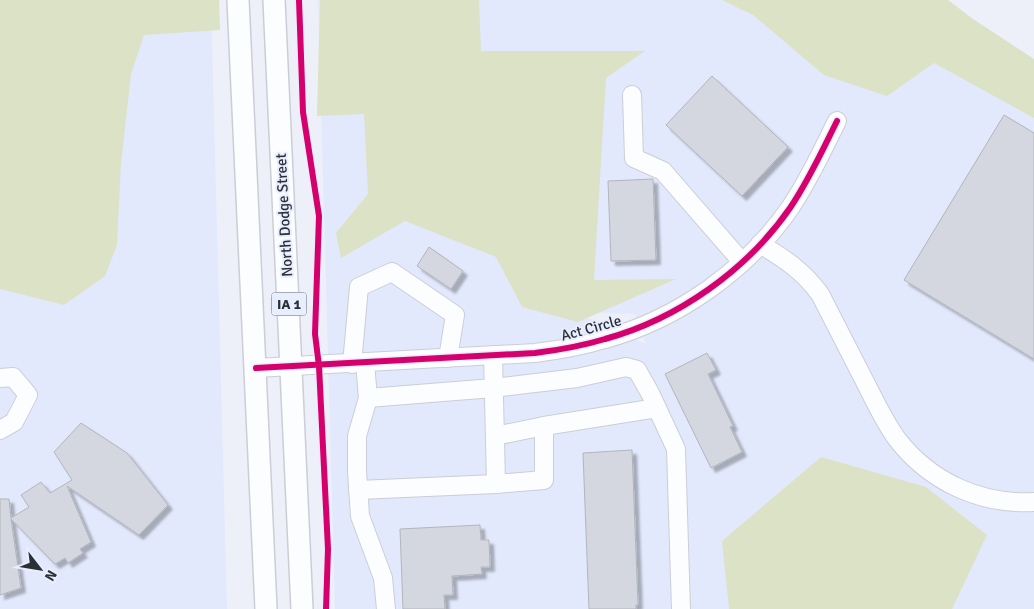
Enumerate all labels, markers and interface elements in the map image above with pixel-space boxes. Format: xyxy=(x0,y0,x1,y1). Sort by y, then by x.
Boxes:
street label: North Dodge Street xyxy=(272,153,296,277)
road number: IA 1 xyxy=(272,292,306,316)
street label: Act Circle xyxy=(559,311,623,345)
north arrow xyxy=(15,544,65,594)
text: N xyxy=(41,567,61,584)

